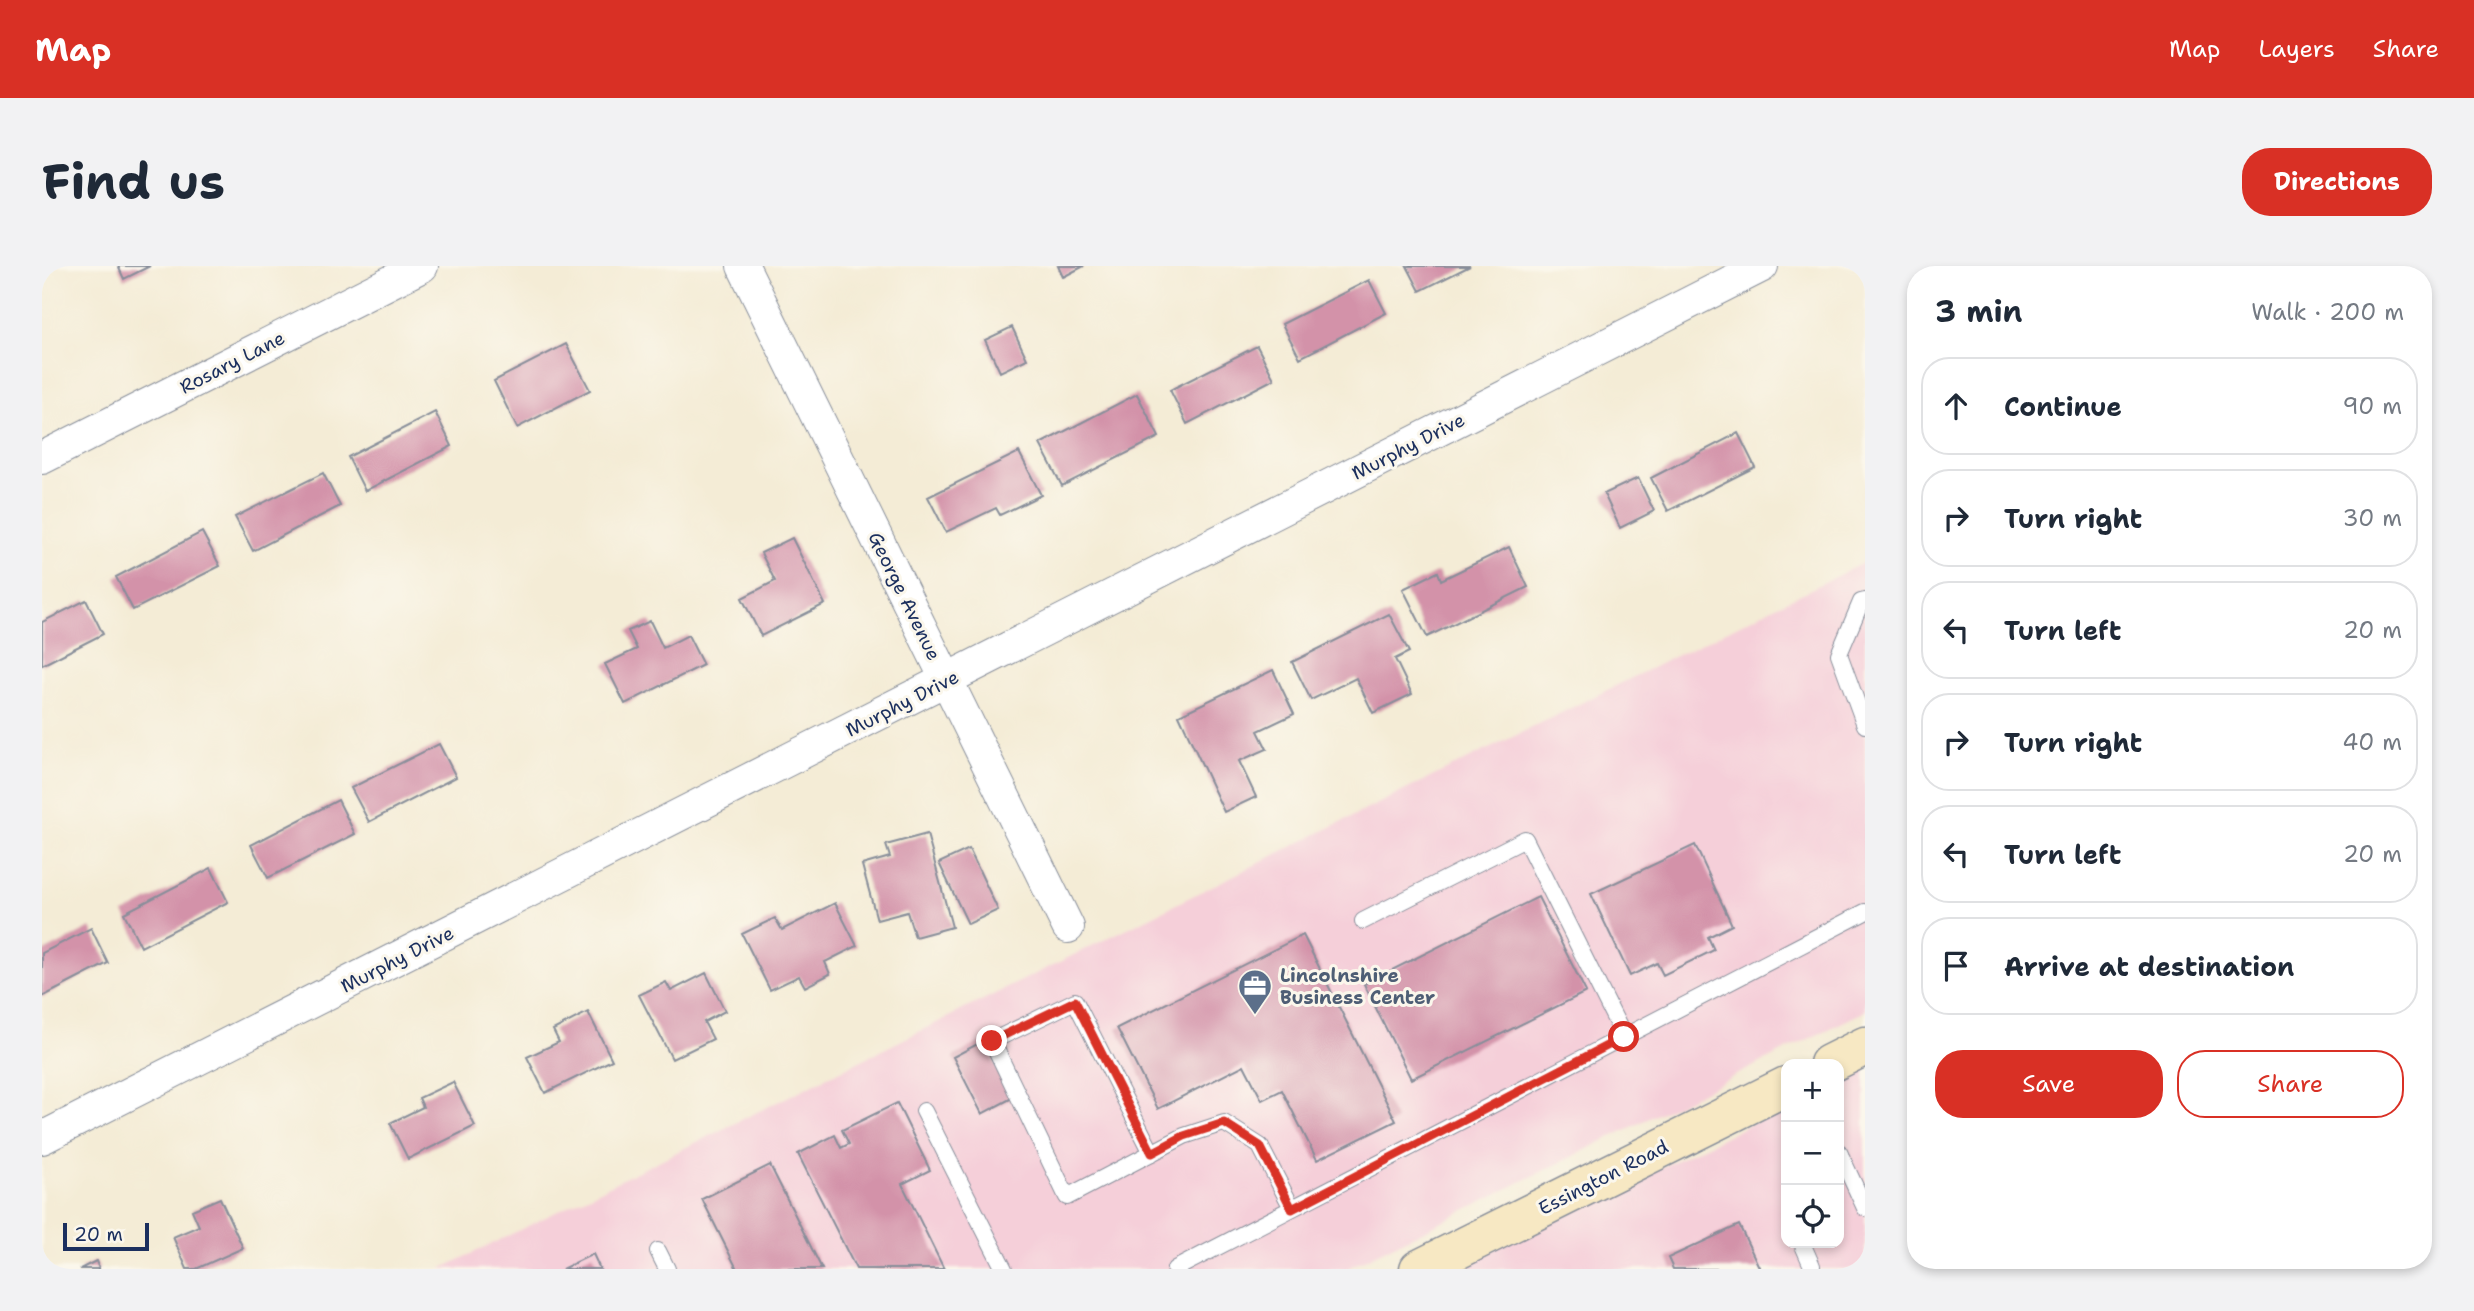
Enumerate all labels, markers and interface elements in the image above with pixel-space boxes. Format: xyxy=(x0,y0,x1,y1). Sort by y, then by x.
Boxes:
text: Map xyxy=(35,27,111,72)
text: Map xyxy=(2169,33,2220,65)
text: Layers xyxy=(2258,33,2335,65)
text: Share xyxy=(2373,33,2439,65)
button: Directions xyxy=(2242,148,2432,216)
text: Find us xyxy=(42,149,225,215)
text: 3 min xyxy=(1935,291,2022,332)
text: Walk · 200 m xyxy=(2251,297,2404,327)
street label: Rosary Lane xyxy=(175,325,289,400)
icon: ahead xyxy=(1937,387,1975,425)
text: Continue xyxy=(2004,389,2122,424)
text: 90 m xyxy=(2342,391,2402,421)
street label: Murphy Drive xyxy=(1347,407,1469,486)
icon: right xyxy=(1937,499,1975,537)
text: Turn right xyxy=(2004,501,2142,536)
text: 30 m xyxy=(2343,503,2402,533)
street label: George Avenue xyxy=(863,528,946,665)
icon: left xyxy=(1937,611,1975,649)
text: Turn left xyxy=(2004,613,2121,648)
text: 20 m xyxy=(2343,615,2402,645)
street label: Murphy Drive xyxy=(841,664,963,743)
icon: right xyxy=(1937,723,1975,761)
text: Turn right xyxy=(2004,725,2142,760)
text: 40 m xyxy=(2342,727,2402,757)
icon: left xyxy=(1937,835,1975,873)
text: Turn left xyxy=(2004,837,2121,872)
text: 20 m xyxy=(2343,839,2402,869)
street label: Murphy Drive xyxy=(336,920,458,999)
icon: arrive xyxy=(1937,947,1975,985)
text: Arrive at destination xyxy=(2004,949,2294,984)
place label: Lincolnshire Business Center xyxy=(1280,963,1435,1010)
office icon: Lincolnshire Business Center xyxy=(1236,967,1274,1016)
route start xyxy=(1608,1021,1639,1052)
route end xyxy=(976,1025,1007,1056)
button: Save xyxy=(1935,1050,2163,1118)
button: Share xyxy=(2177,1050,2404,1118)
map controls xyxy=(1781,1059,1844,1248)
button: + xyxy=(1781,1059,1844,1122)
button: − xyxy=(1781,1122,1844,1185)
street label: Essington Road xyxy=(1534,1134,1672,1221)
button: locate xyxy=(1781,1185,1844,1248)
scale bar xyxy=(63,1220,149,1252)
text: 20 m xyxy=(74,1222,123,1247)

